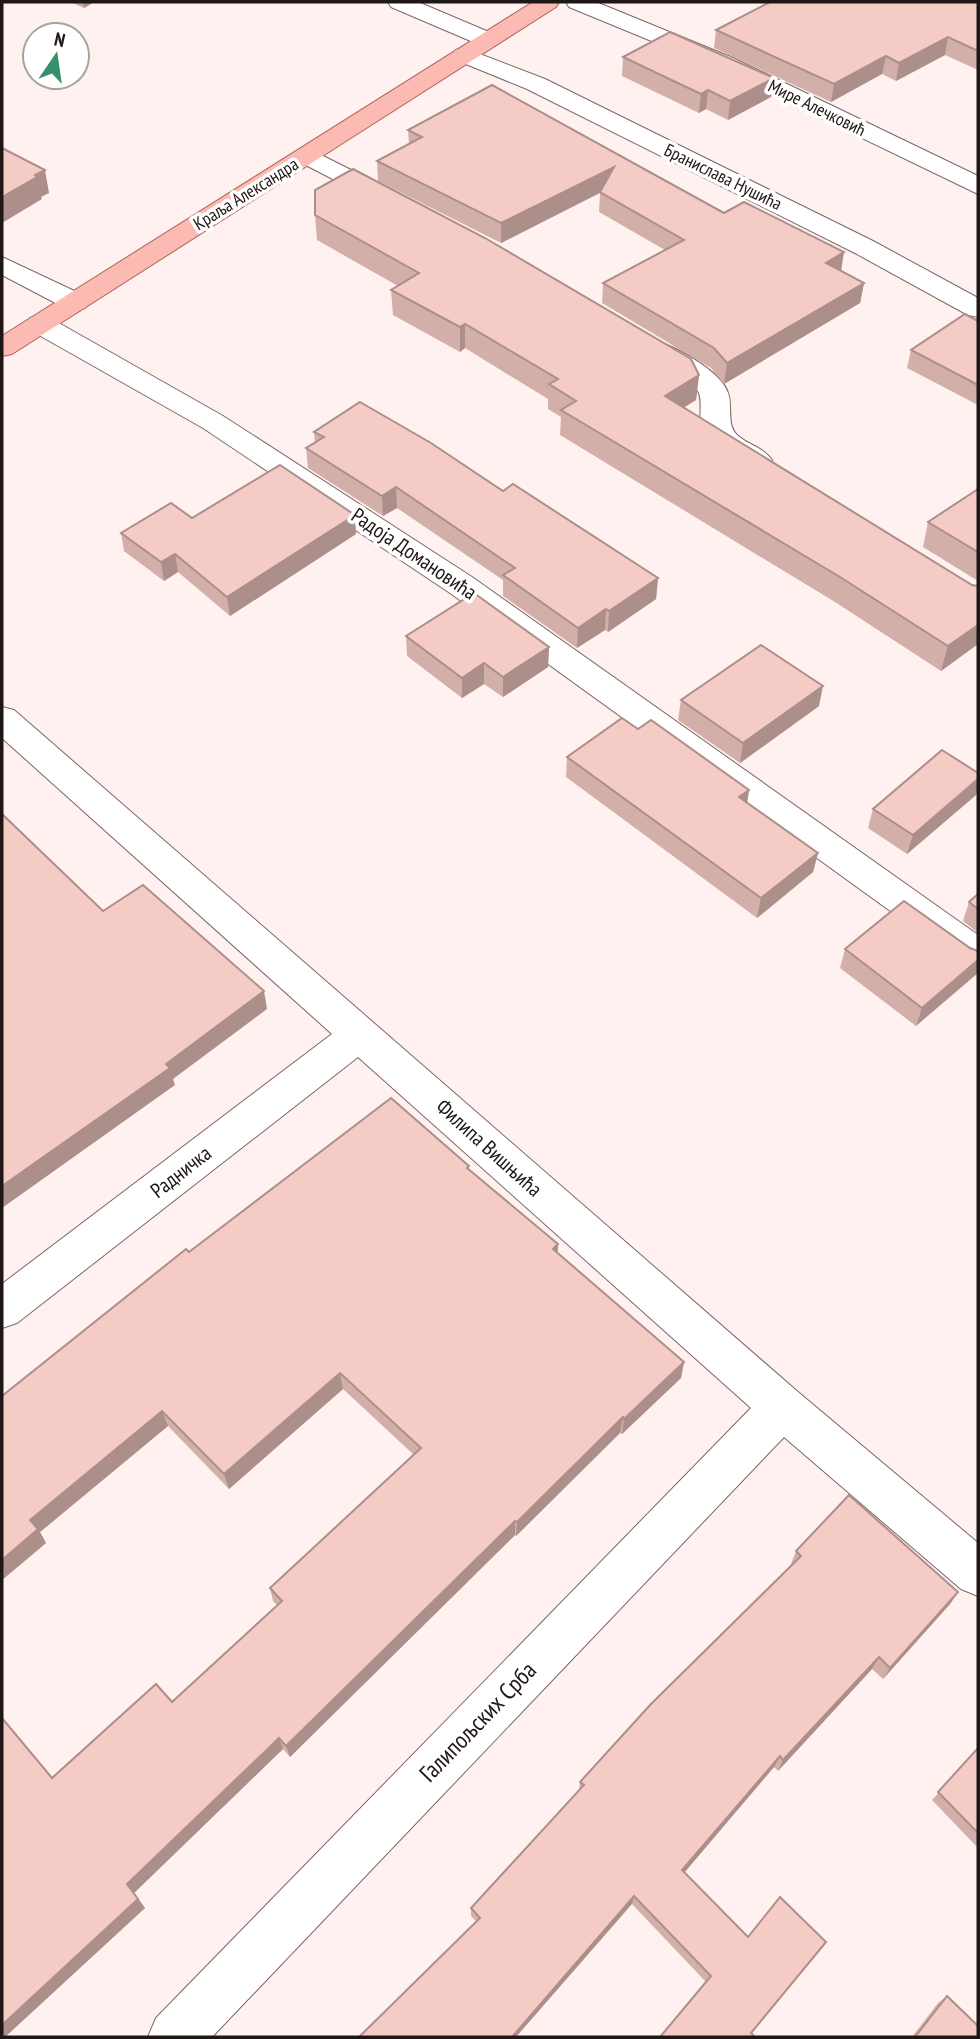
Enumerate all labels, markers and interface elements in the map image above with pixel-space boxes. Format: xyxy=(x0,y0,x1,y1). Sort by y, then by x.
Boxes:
north arrow xyxy=(21,21,91,91)
text: N xyxy=(52,27,68,52)
street label: Мире Алечковић xyxy=(765,74,870,141)
street label: Бранислава Нушића xyxy=(661,138,786,215)
street label: Краља Александра xyxy=(189,152,302,235)
street label: Радоја Домановића xyxy=(346,502,482,605)
street label: Филипа Вишњића xyxy=(431,1093,548,1202)
street label: Радничка xyxy=(145,1139,216,1204)
street label: Галипољских Срба xyxy=(413,1655,543,1788)

